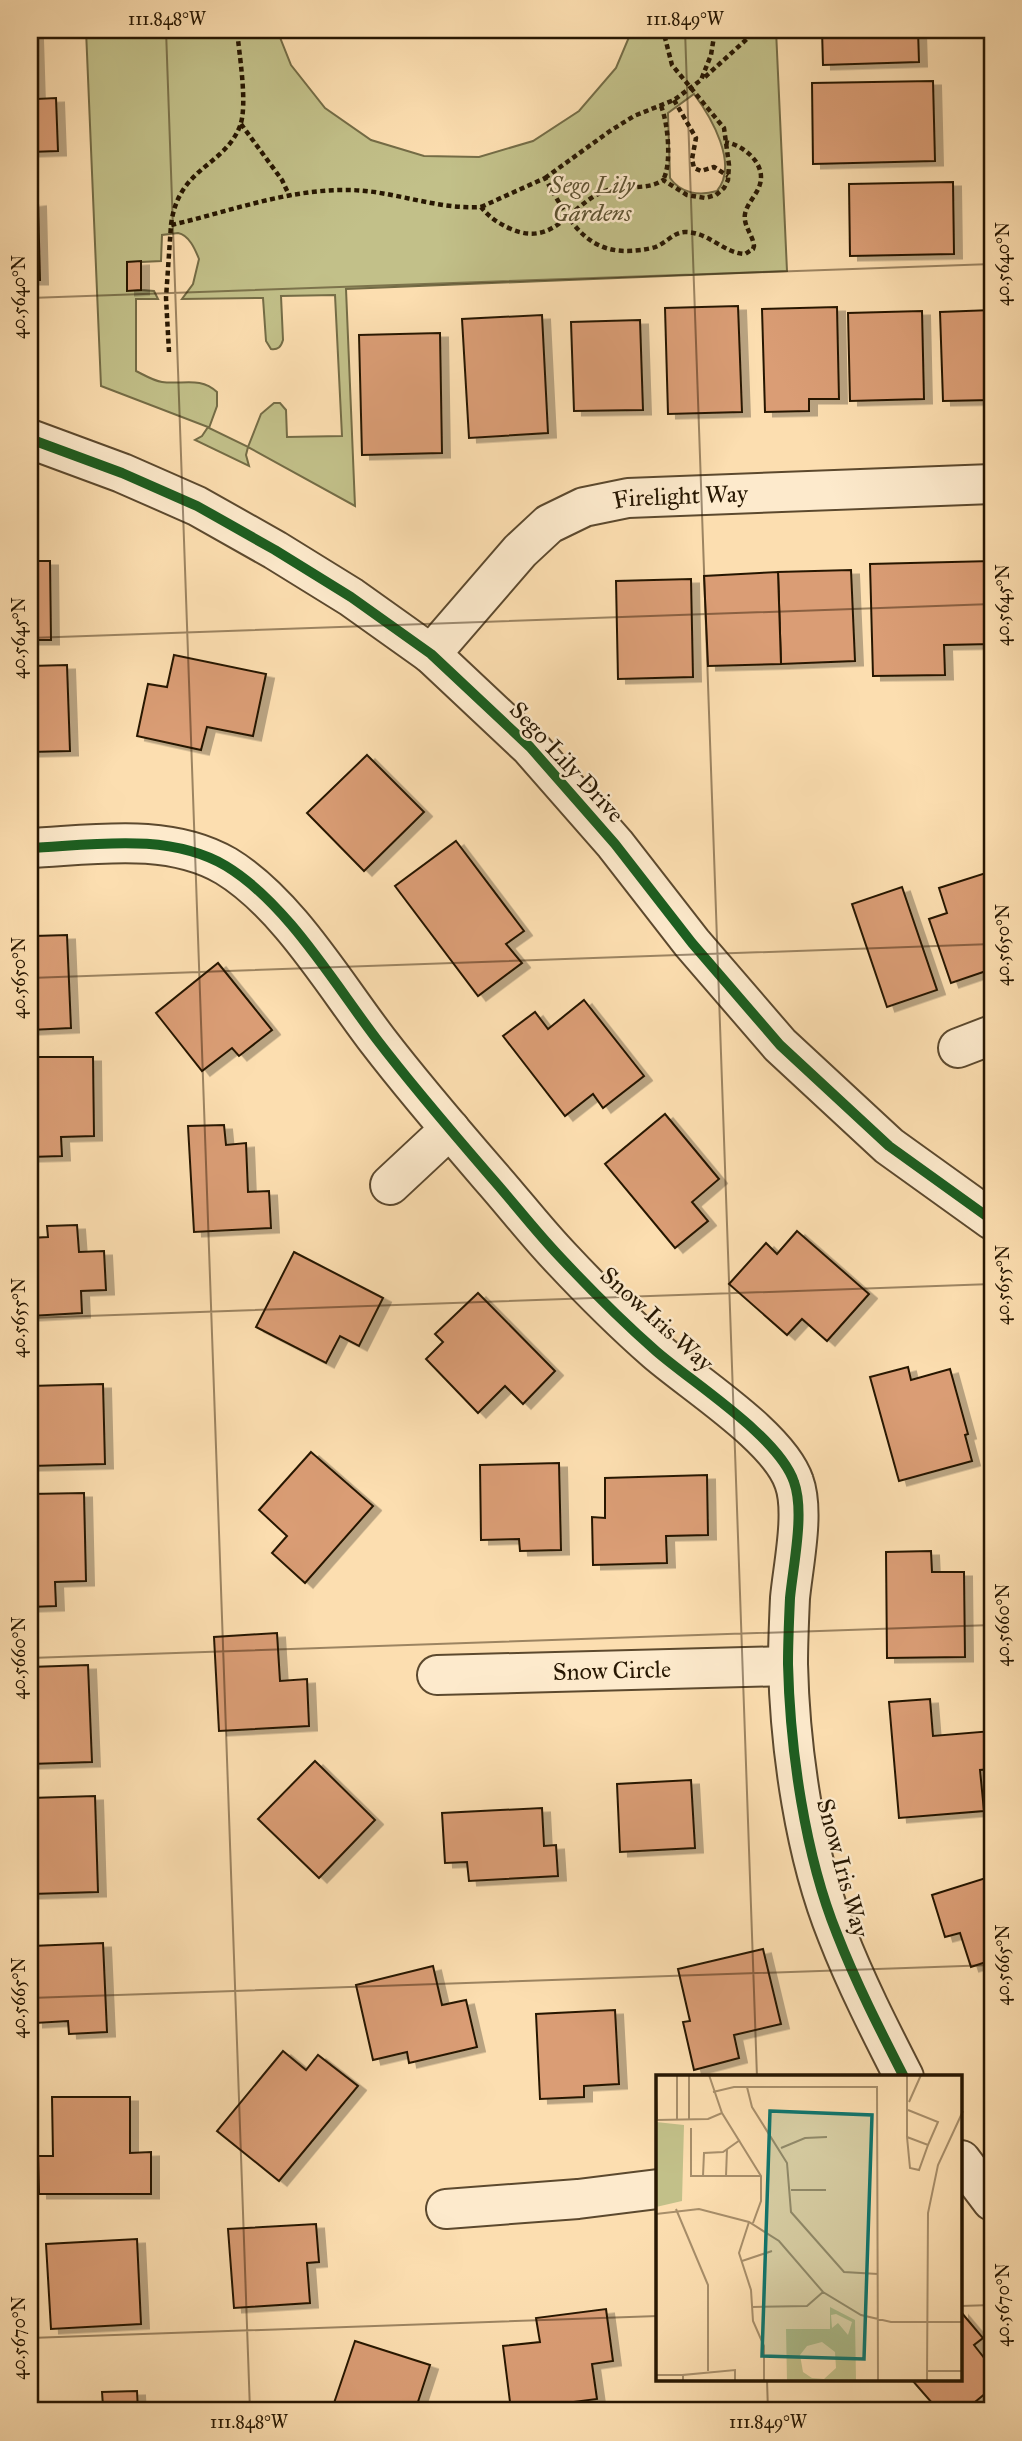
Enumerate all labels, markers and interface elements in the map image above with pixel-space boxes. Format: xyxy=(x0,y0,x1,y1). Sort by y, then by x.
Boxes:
text: 111.848°W xyxy=(128,8,207,30)
text: 111.849°W xyxy=(646,8,725,30)
park label: Sego Lily Gardens xyxy=(549,170,636,228)
text: 40.5640°N xyxy=(992,222,1014,306)
text: 40.5640°N xyxy=(8,255,30,339)
street label: Firelight Way xyxy=(610,478,749,516)
text: 40.5645°N xyxy=(992,564,1014,646)
text: 40.5645°N xyxy=(8,597,30,679)
street label: Sego Lily Drive xyxy=(503,695,631,829)
text: 40.5650°N xyxy=(992,904,1014,986)
text: 40.5650°N xyxy=(8,937,30,1019)
text: 40.5655°N xyxy=(992,1245,1014,1325)
street label: Snow Iris Way xyxy=(594,1260,720,1378)
text: 40.5655°N xyxy=(8,1278,30,1358)
text: 40.5660°N xyxy=(992,1583,1014,1667)
text: 40.5660°N xyxy=(8,1616,30,1700)
street label: Snow Circle xyxy=(552,1654,671,1687)
street label: Snow Iris Way xyxy=(810,1795,876,1941)
text: 40.5665°N xyxy=(992,1925,1014,2005)
text: 40.5665°N xyxy=(8,1958,30,2038)
inset map xyxy=(656,2075,962,2382)
text: 40.5670°N xyxy=(992,2263,1014,2347)
text: 40.5670°N xyxy=(8,2296,30,2380)
text: 111.848°W xyxy=(210,2411,289,2433)
text: 111.849°W xyxy=(729,2411,808,2433)

